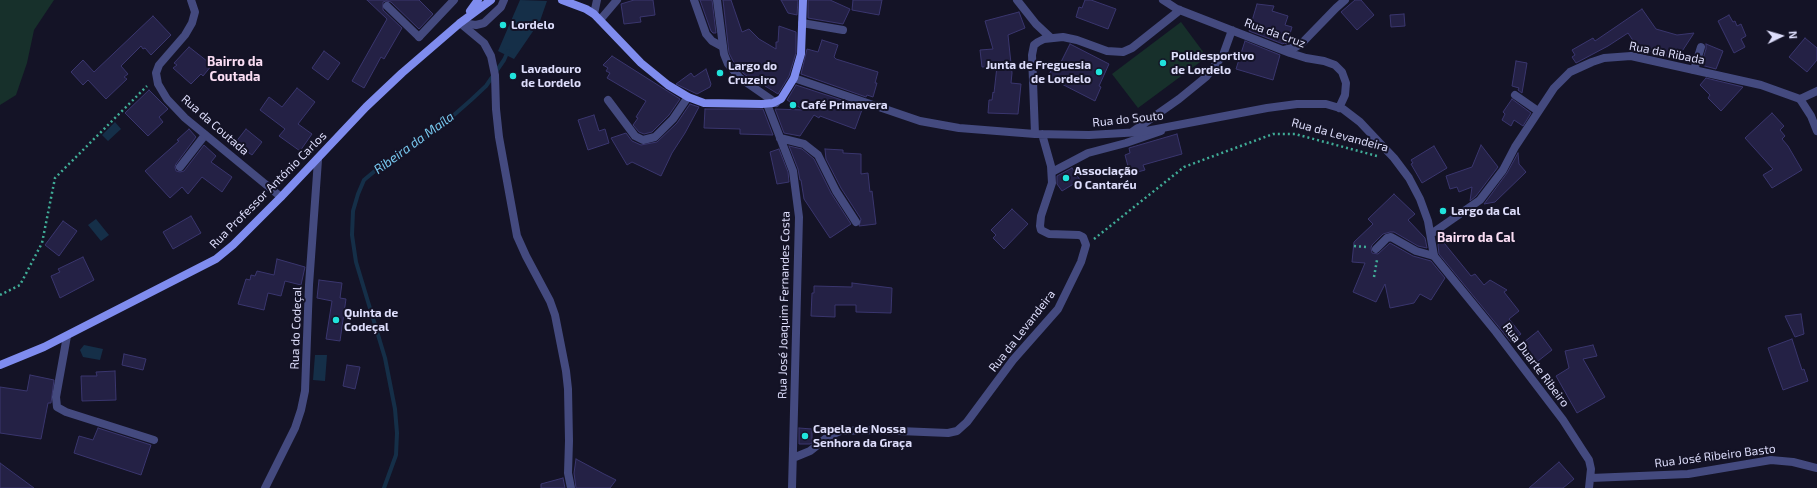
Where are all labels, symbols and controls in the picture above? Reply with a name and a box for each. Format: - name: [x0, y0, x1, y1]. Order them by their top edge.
- street label: Rua da Cruz: [1242, 15, 1308, 51]
- north arrow: [1761, 16, 1801, 56]
- place label: Lordelo: [511, 18, 555, 32]
- marker: Lordelo: [498, 20, 508, 30]
- text: N: [1787, 30, 1800, 39]
- street label: Rua da Ribada: [1628, 39, 1706, 67]
- place label: Polidesportivo de Lordelo: [1171, 49, 1254, 77]
- district label: Bairro da Coutada: [207, 54, 263, 85]
- place label: Junta de Freguesia de Lordelo: [986, 58, 1091, 86]
- marker: Polidesportivo de Lordelo: [1158, 58, 1168, 68]
- place label: Largo do Cruzeiro: [728, 59, 777, 87]
- place label: Lavadouro de Lordelo: [521, 62, 581, 90]
- marker: Junta de Freguesia de Lordelo: [1094, 67, 1104, 77]
- marker: Largo do Cruzeiro: [715, 68, 725, 78]
- marker: Lavadouro de Lordelo: [508, 71, 518, 81]
- street label: Rua da Coutada: [178, 92, 252, 158]
- place label: Café Primavera: [801, 98, 888, 112]
- marker: Café Primavera: [788, 100, 798, 110]
- street label: Rua do Souto: [1092, 108, 1164, 130]
- water label: Ribeira da Maíla: [371, 109, 457, 177]
- street label: Rua da Levandeira: [1290, 115, 1390, 155]
- street label: Rua Professor António Carlos: [207, 129, 329, 251]
- place label: Associação O Cantaréu: [1074, 164, 1138, 192]
- marker: Associação O Cantaréu: [1061, 173, 1071, 183]
- place label: Largo da Cal: [1451, 204, 1520, 218]
- marker: Largo da Cal: [1438, 206, 1448, 216]
- street label: Rua José Joaquim Fernandes Costa: [775, 211, 793, 399]
- district label: Bairro da Cal: [1437, 230, 1515, 246]
- street label: Rua do Codeçal: [287, 286, 305, 370]
- street label: Rua da Levandeira: [986, 287, 1058, 375]
- place label: Quinta de Codeçal: [344, 306, 398, 334]
- marker: Quinta de Codeçal: [331, 315, 341, 325]
- street label: Rua Duarte Ribeiro: [1500, 320, 1572, 410]
- place label: Capela de Nossa Senhora da Graça: [813, 422, 912, 450]
- marker: Capela de Nossa Senhora da Graça: [800, 431, 810, 441]
- street label: Rua José Ribeiro Basto: [1654, 441, 1776, 471]

